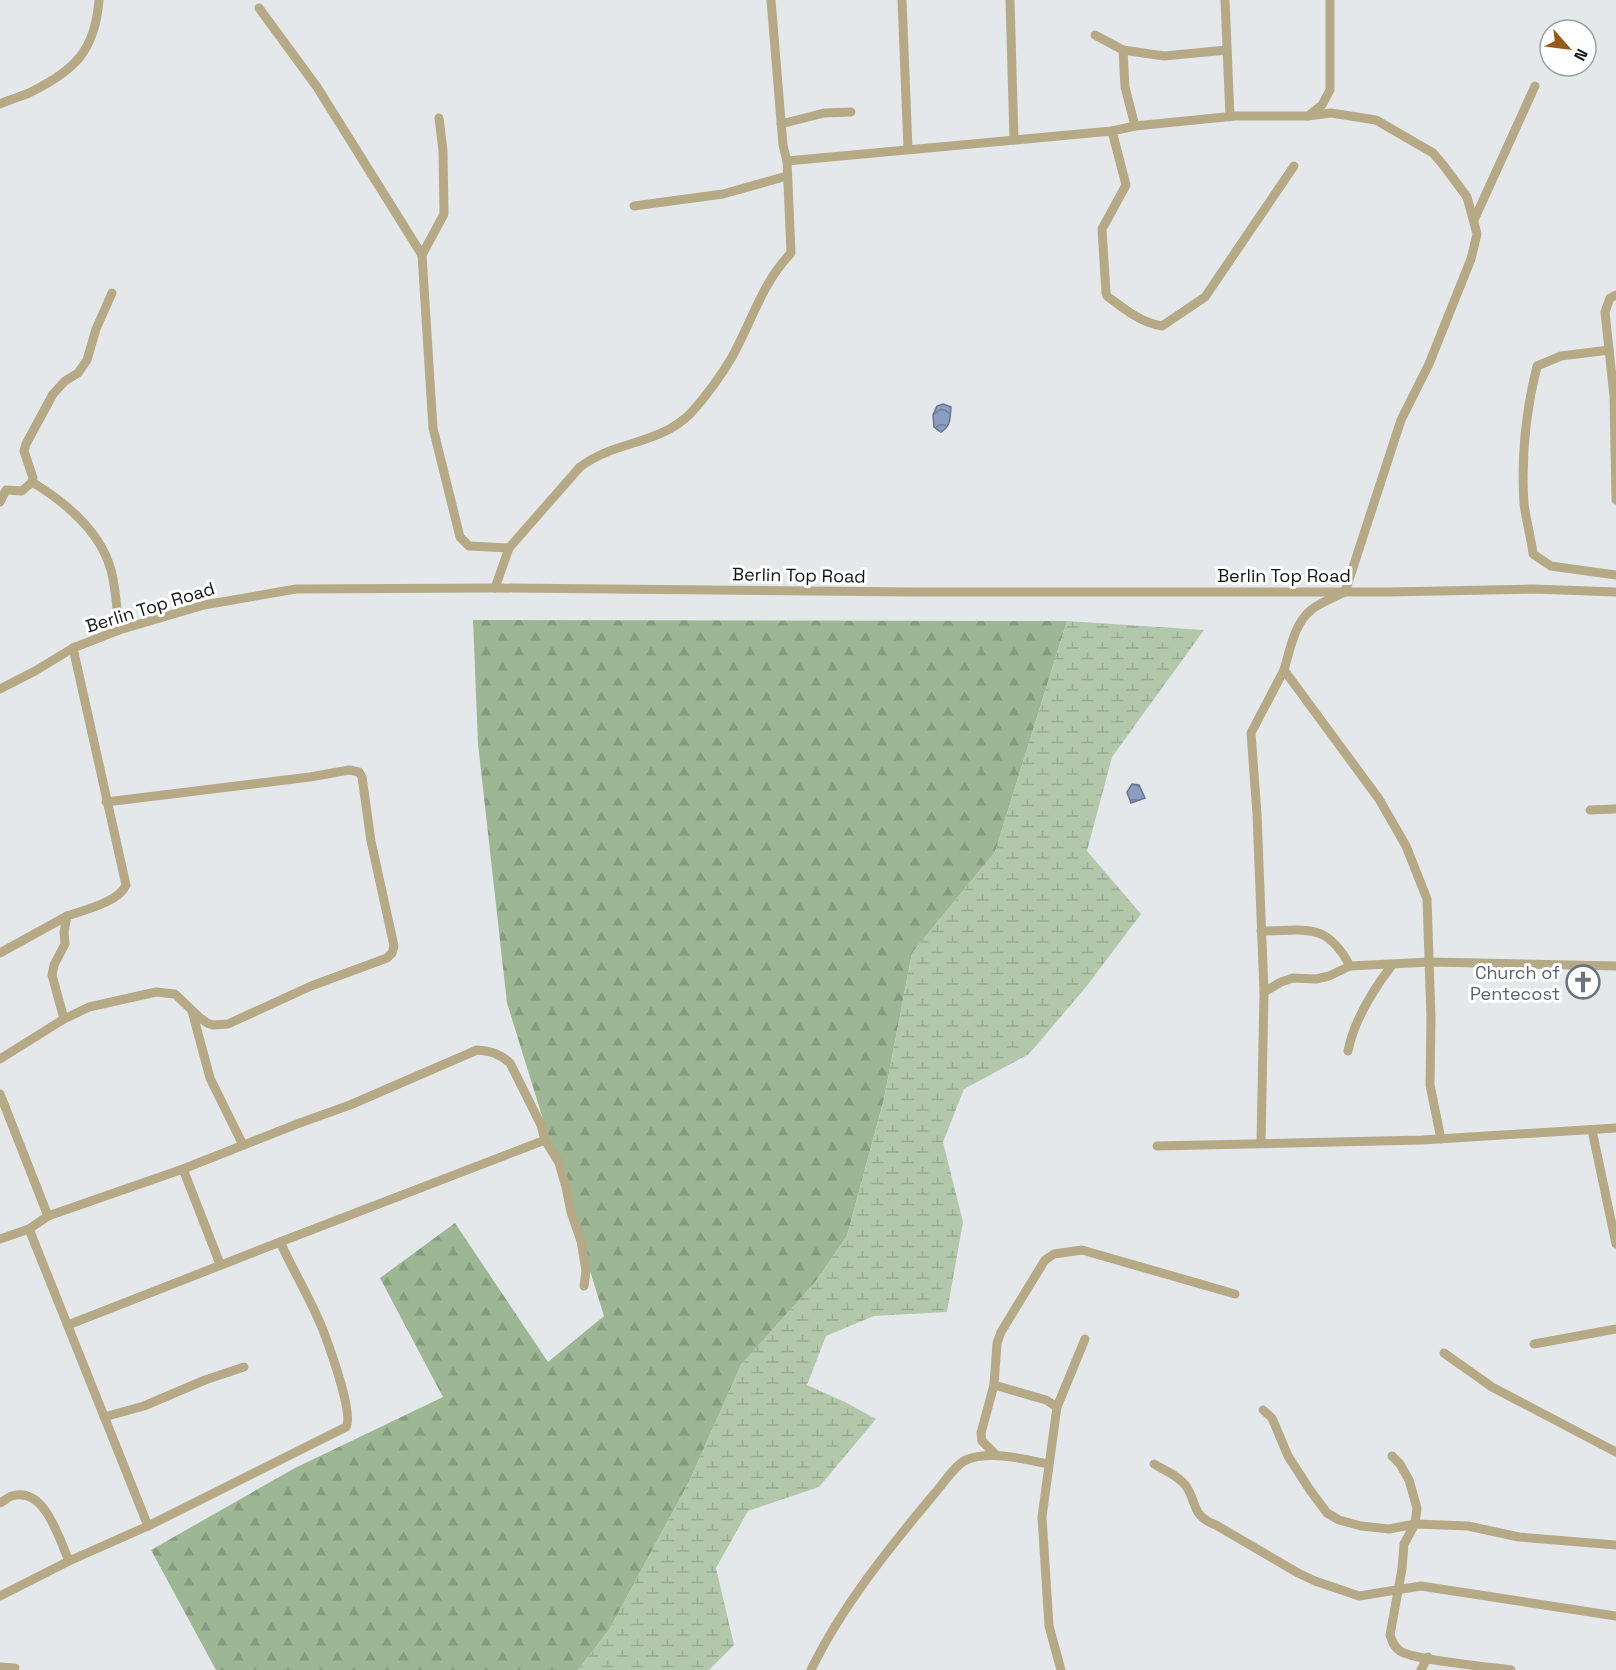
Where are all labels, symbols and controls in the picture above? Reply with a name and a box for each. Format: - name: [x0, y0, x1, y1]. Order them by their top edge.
- north arrow: [1538, 18, 1598, 78]
- text: N: [1569, 45, 1593, 64]
- street label: Berlin Top Road: [732, 562, 866, 588]
- street label: Berlin Top Road: [1217, 564, 1351, 587]
- street label: Berlin Top Road: [83, 576, 217, 638]
- place label: Church of Pentecost: [1470, 961, 1560, 1005]
- church icon: Church of Pentecost: [1565, 964, 1601, 1000]

